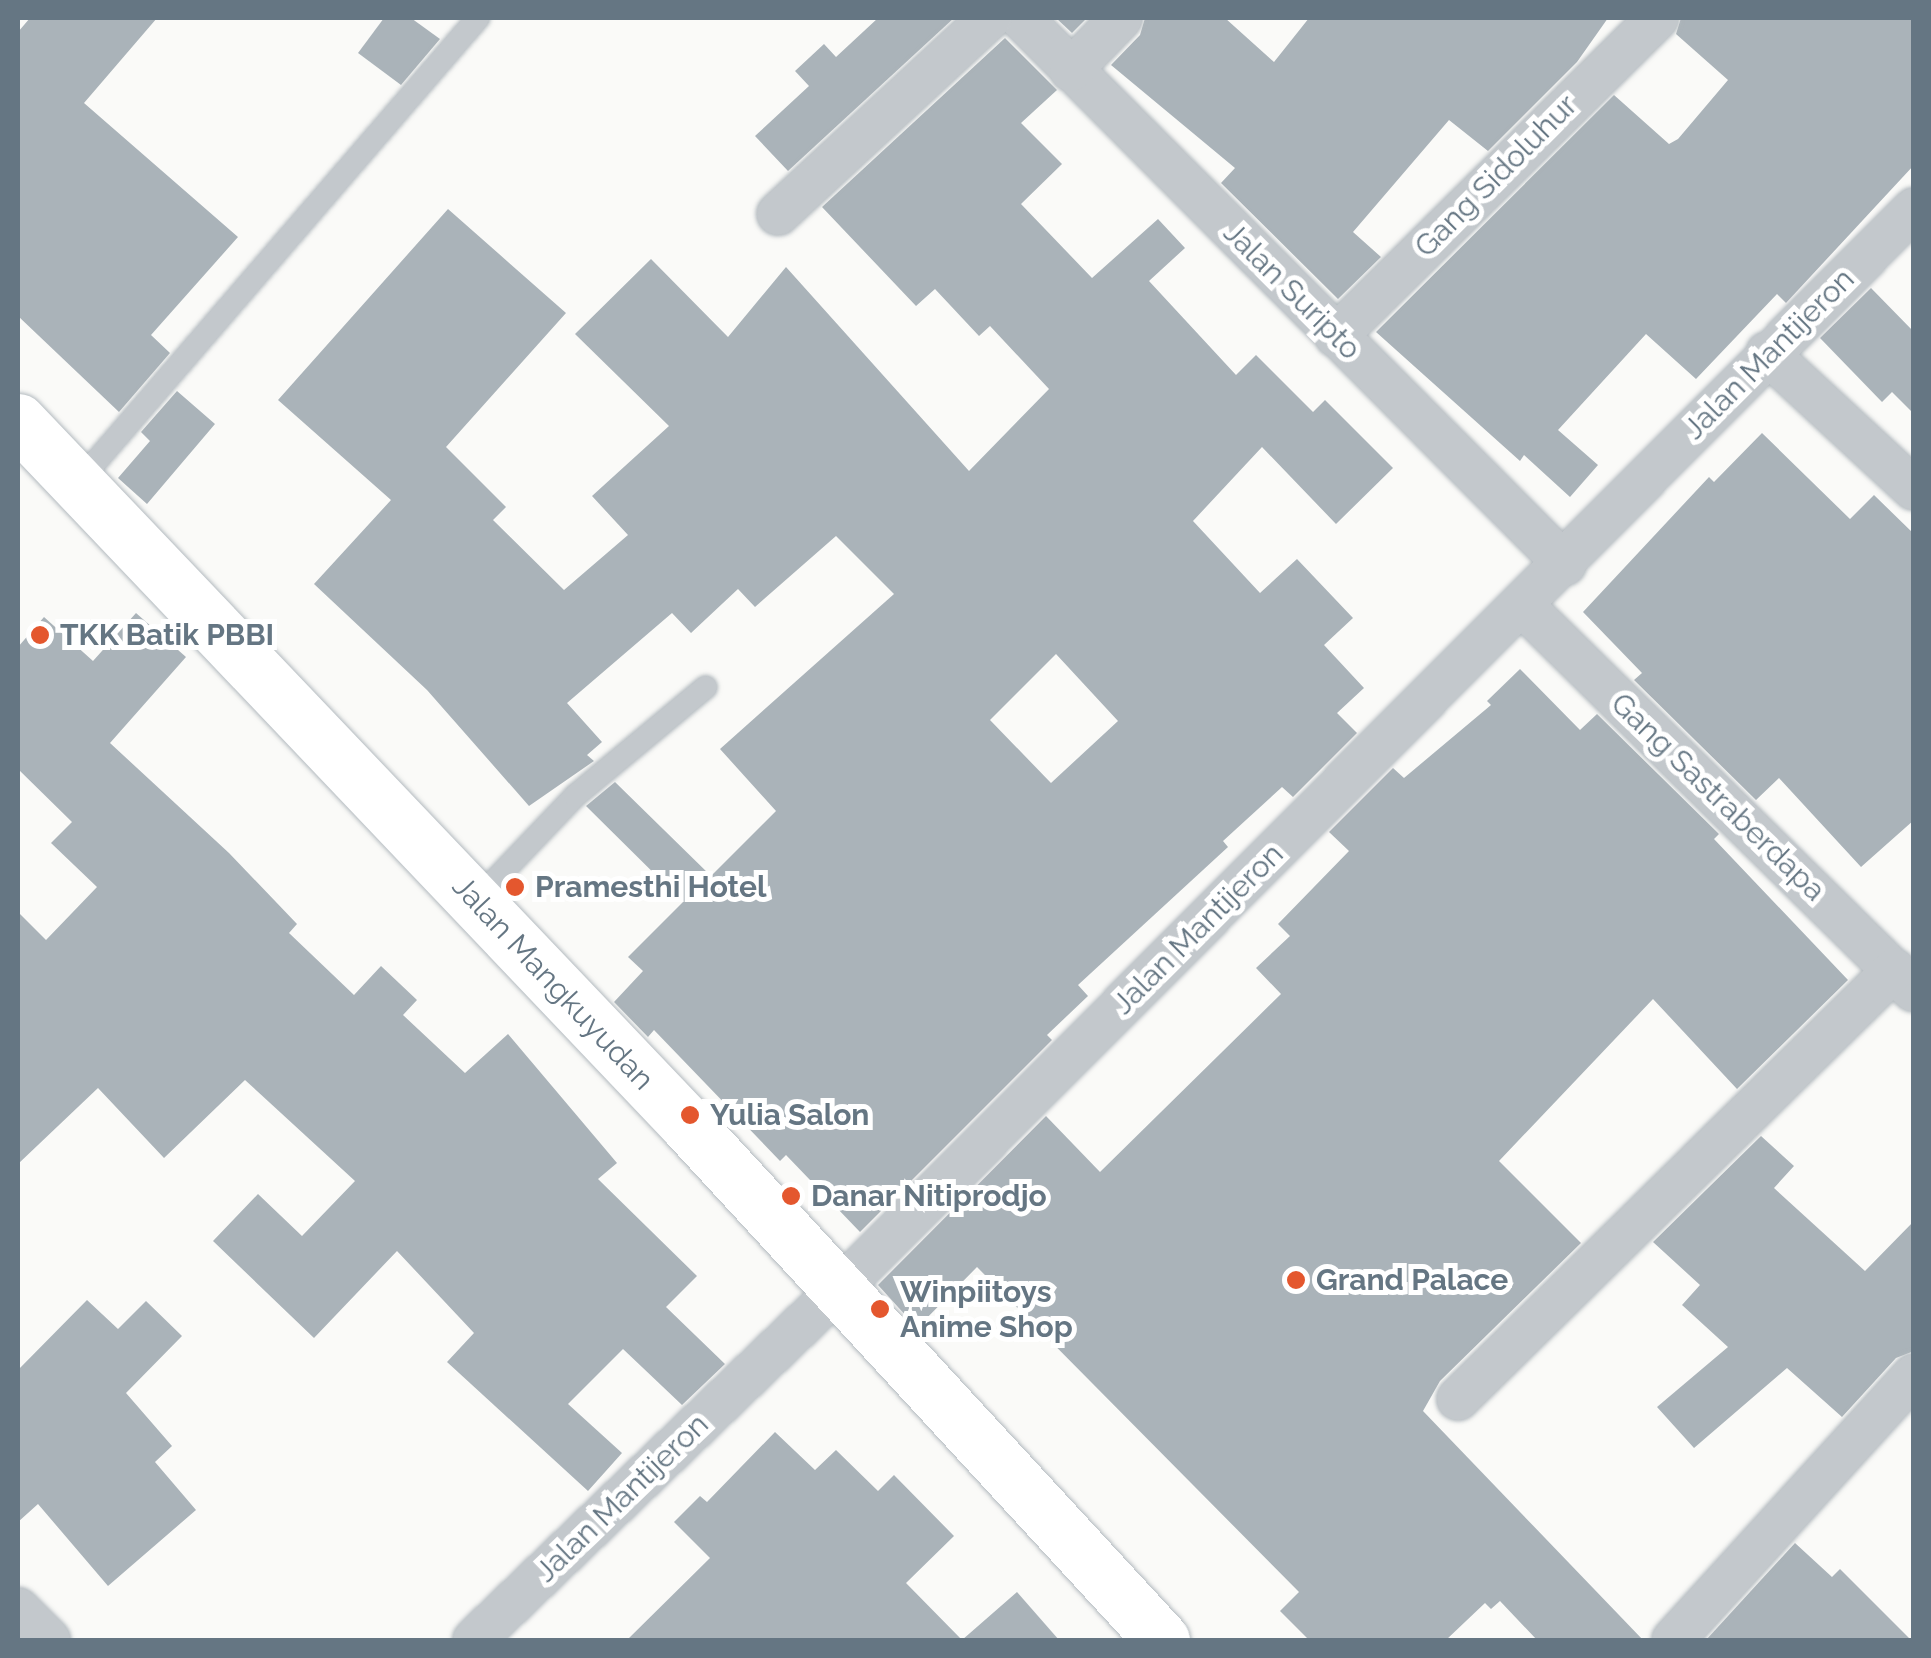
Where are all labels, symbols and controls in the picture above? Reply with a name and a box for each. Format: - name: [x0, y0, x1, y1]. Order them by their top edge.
- street label: Gang Sidoluhur: [1407, 87, 1585, 265]
- street label: Jalan Suripto: [1216, 215, 1368, 367]
- street label: Jalan Mantijeron: [1676, 261, 1862, 447]
- place label: TKK Batik PBBI: [60, 617, 275, 653]
- marker: TKK Batik PBBI: [29, 624, 51, 646]
- street label: Gang Sastraberdapa: [1604, 686, 1832, 908]
- street label: Jalan Mantijeron: [1105, 836, 1291, 1022]
- street label: Jalan Mangkuyudan: [445, 869, 661, 1097]
- place label: Pramesthi Hotel: [535, 869, 766, 905]
- marker: Pramesthi Hotel: [504, 876, 526, 898]
- place label: Yulia Salon: [710, 1097, 869, 1133]
- marker: Yulia Salon: [679, 1104, 701, 1126]
- place label: Danar Nitiprodjo: [811, 1178, 1047, 1214]
- marker: Danar Nitiprodjo: [780, 1185, 802, 1207]
- place label: Grand Palace: [1316, 1262, 1508, 1298]
- marker: Grand Palace: [1285, 1269, 1307, 1291]
- place label: Winpiitoys Anime Shop: [900, 1274, 1073, 1344]
- marker: Winpiitoys Anime Shop: [869, 1298, 891, 1320]
- street label: Jalan Mantijeron: [528, 1406, 716, 1590]

